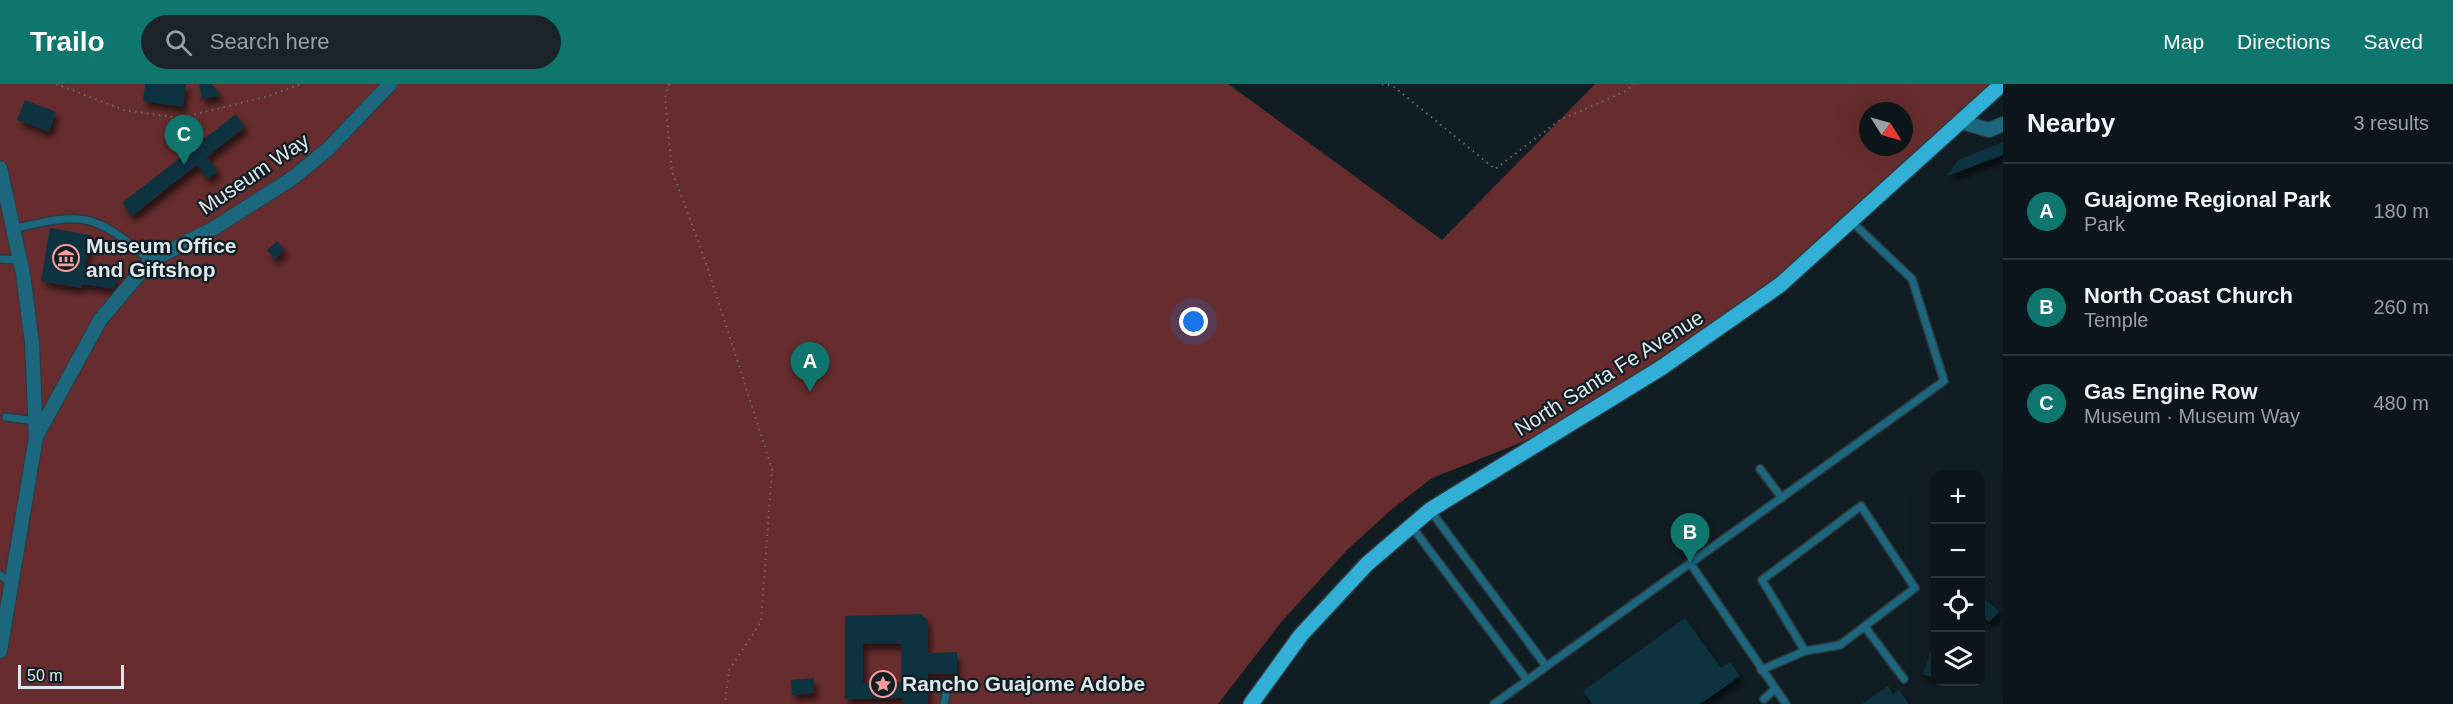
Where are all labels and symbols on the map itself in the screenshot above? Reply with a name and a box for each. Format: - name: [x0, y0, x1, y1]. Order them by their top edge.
- north arrow: [1859, 102, 1913, 156]
- pin: C: [164, 116, 204, 165]
- street label: Museum Way: [194, 128, 313, 219]
- place label: Museum Office and Giftshop: [86, 234, 237, 281]
- museum icon: Museum Office and Giftshop: [51, 243, 81, 273]
- street label: North Santa Fe Avenue: [1510, 305, 1707, 440]
- your location: [1179, 307, 1208, 336]
- pin: A: [790, 342, 830, 392]
- pin: B: [1670, 514, 1710, 563]
- scale bar: [18, 662, 124, 690]
- place icon: Rancho Guajome Adobe: [868, 669, 898, 699]
- place label: Rancho Guajome Adobe: [902, 672, 1145, 695]

